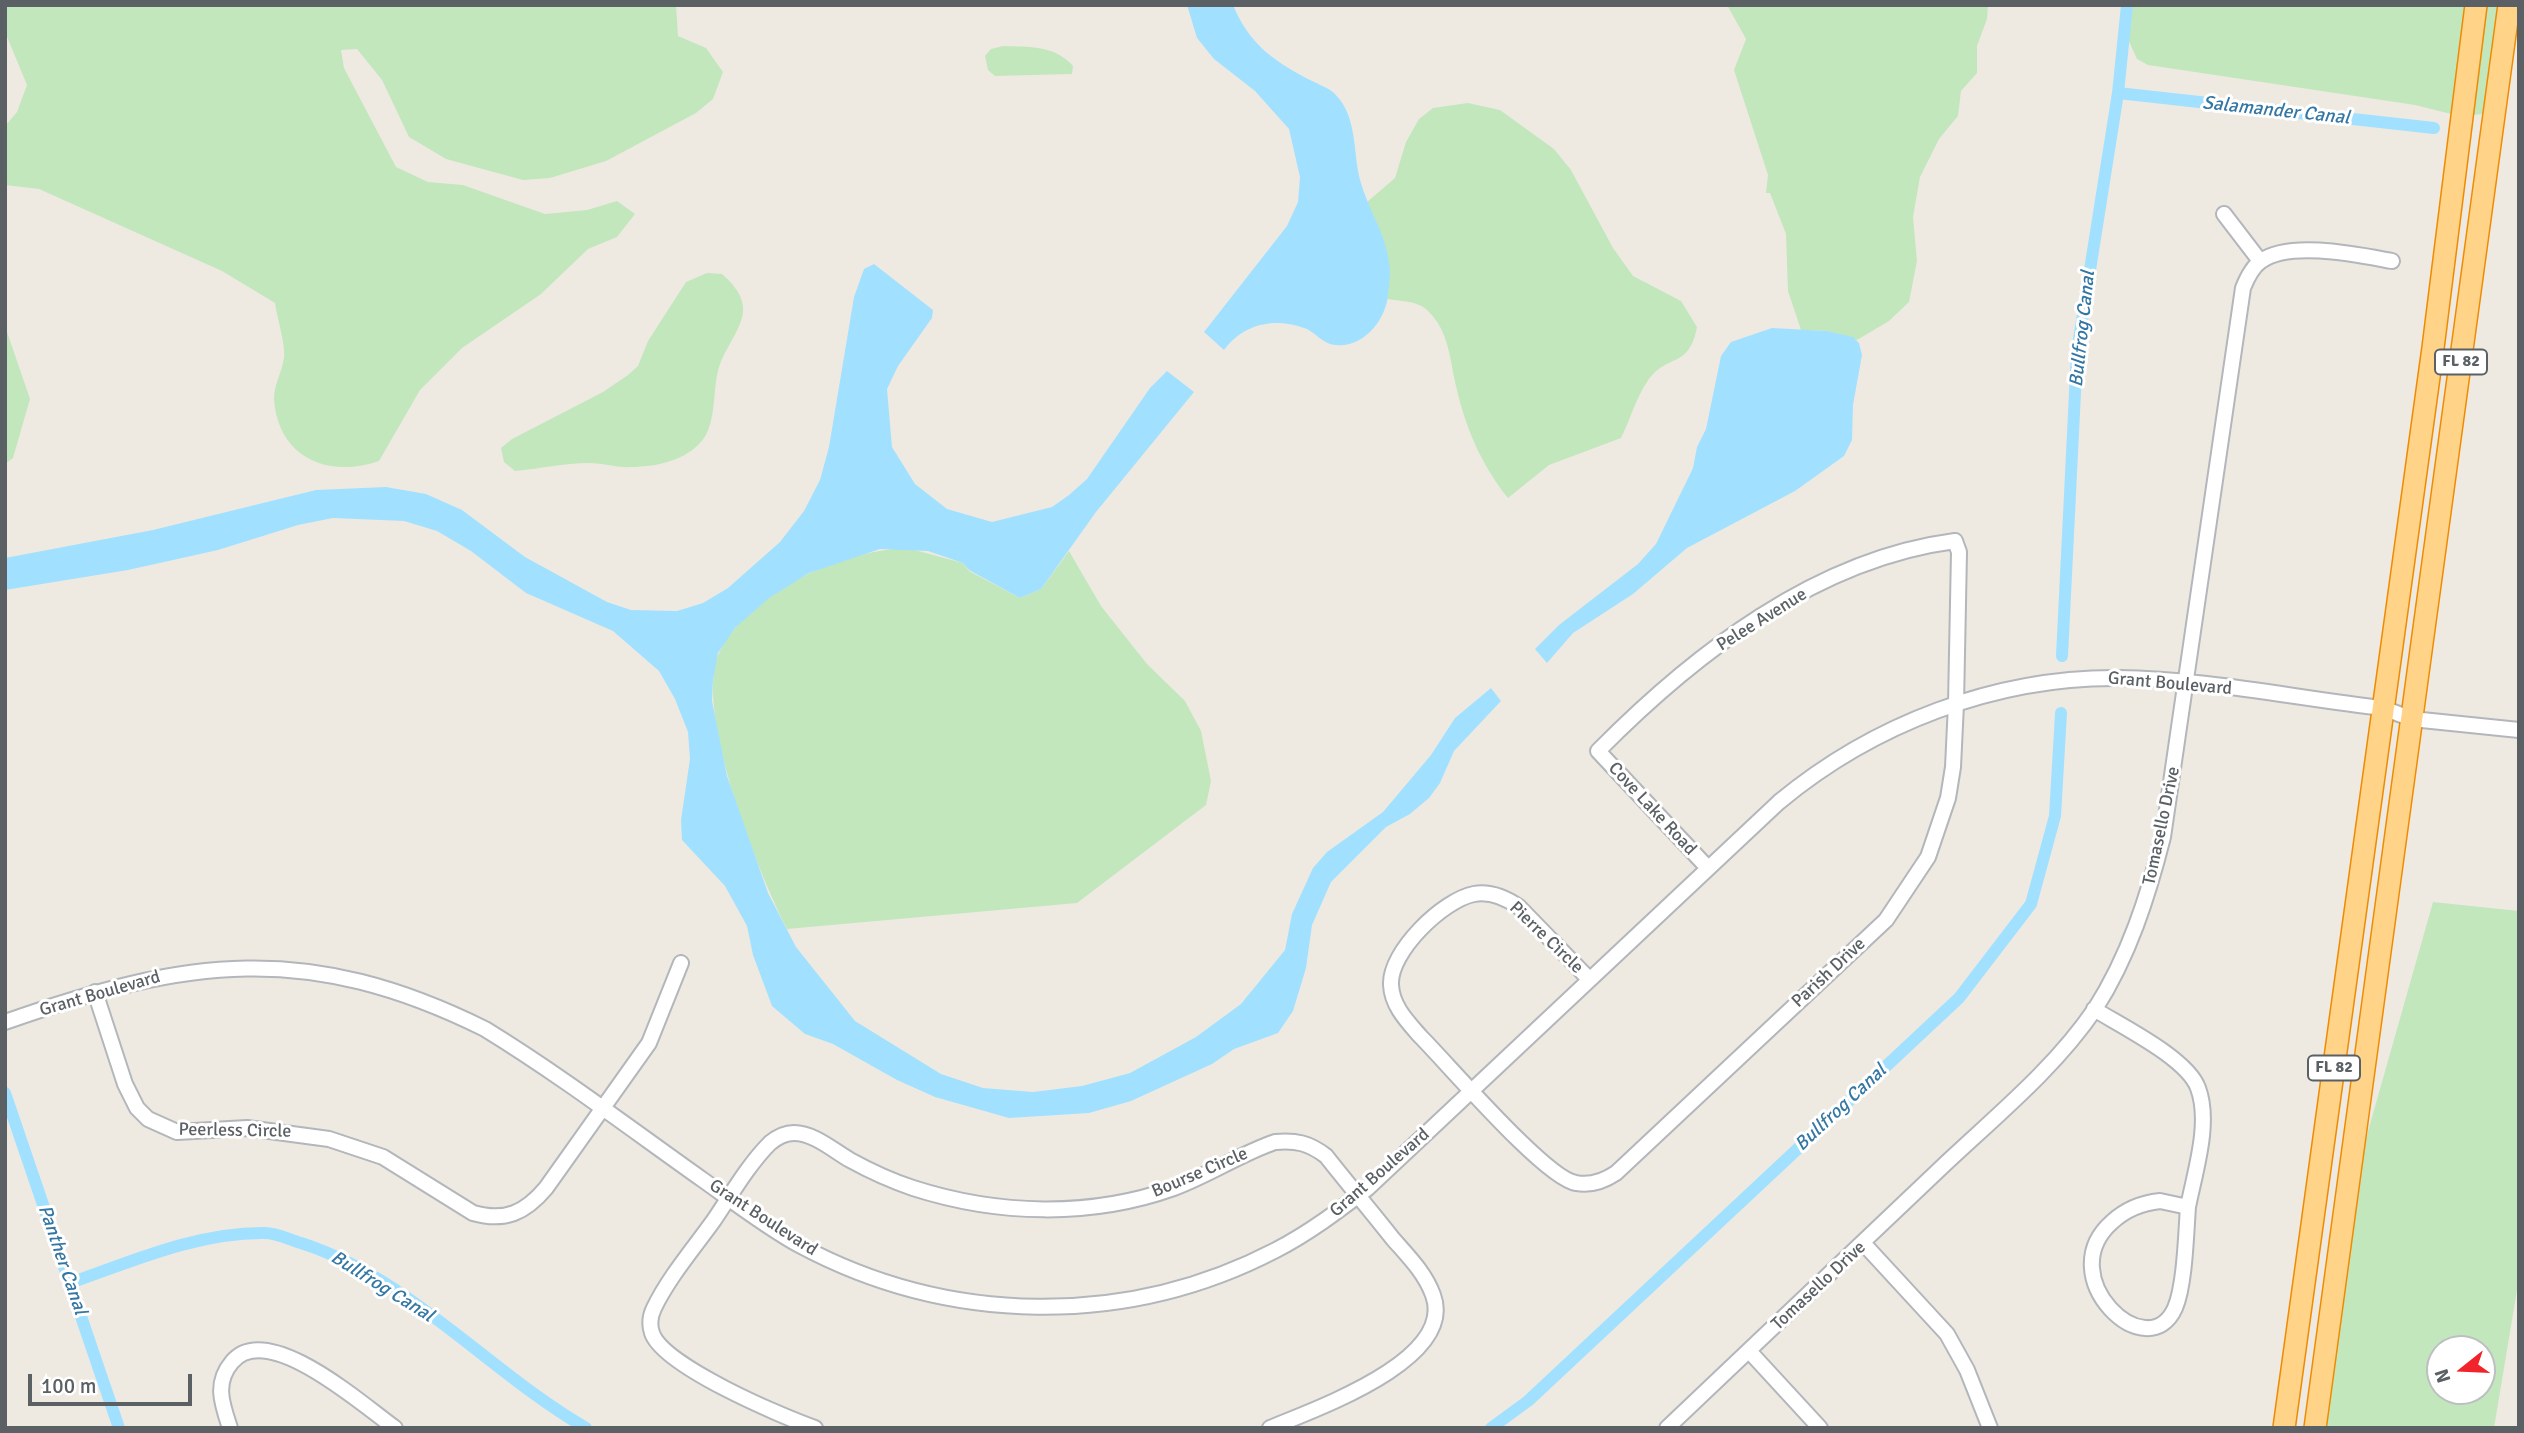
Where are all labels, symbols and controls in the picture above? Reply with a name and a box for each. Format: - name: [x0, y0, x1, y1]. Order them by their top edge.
- water label: Salamander Canal: [2201, 92, 2351, 130]
- water label: Bullfrog Canal: [2066, 270, 2100, 388]
- road number: FL 82: [2435, 350, 2487, 374]
- street label: Pelee Avenue: [1713, 584, 1811, 656]
- street label: Grant Boulevard: [2107, 668, 2233, 700]
- street label: Cove Lake Road: [1603, 758, 1701, 860]
- street label: Tomasello Drive: [2139, 765, 2185, 887]
- street label: Pierre Circle: [1504, 897, 1588, 979]
- street label: Parish Drive: [1788, 934, 1870, 1012]
- street label: Grant Boulevard: [37, 966, 163, 1022]
- road number: FL 82: [2308, 1056, 2360, 1080]
- water label: Bullfrog Canal: [1791, 1060, 1891, 1156]
- street label: Peerless Circle: [178, 1119, 292, 1143]
- street label: Grant Boulevard: [1326, 1124, 1434, 1222]
- street label: Bourse Circle: [1149, 1143, 1251, 1203]
- street label: Grant Boulevard: [705, 1175, 821, 1261]
- water label: Panther Canal: [33, 1202, 91, 1318]
- street label: Tomasello Drive: [1767, 1237, 1871, 1335]
- water label: Bullfrog Canal: [326, 1246, 438, 1328]
- north arrow: [2426, 1335, 2496, 1405]
- scale bar: [32, 1360, 196, 1404]
- text: N: [2429, 1366, 2456, 1386]
- text: 100 m: [41, 1373, 96, 1399]

